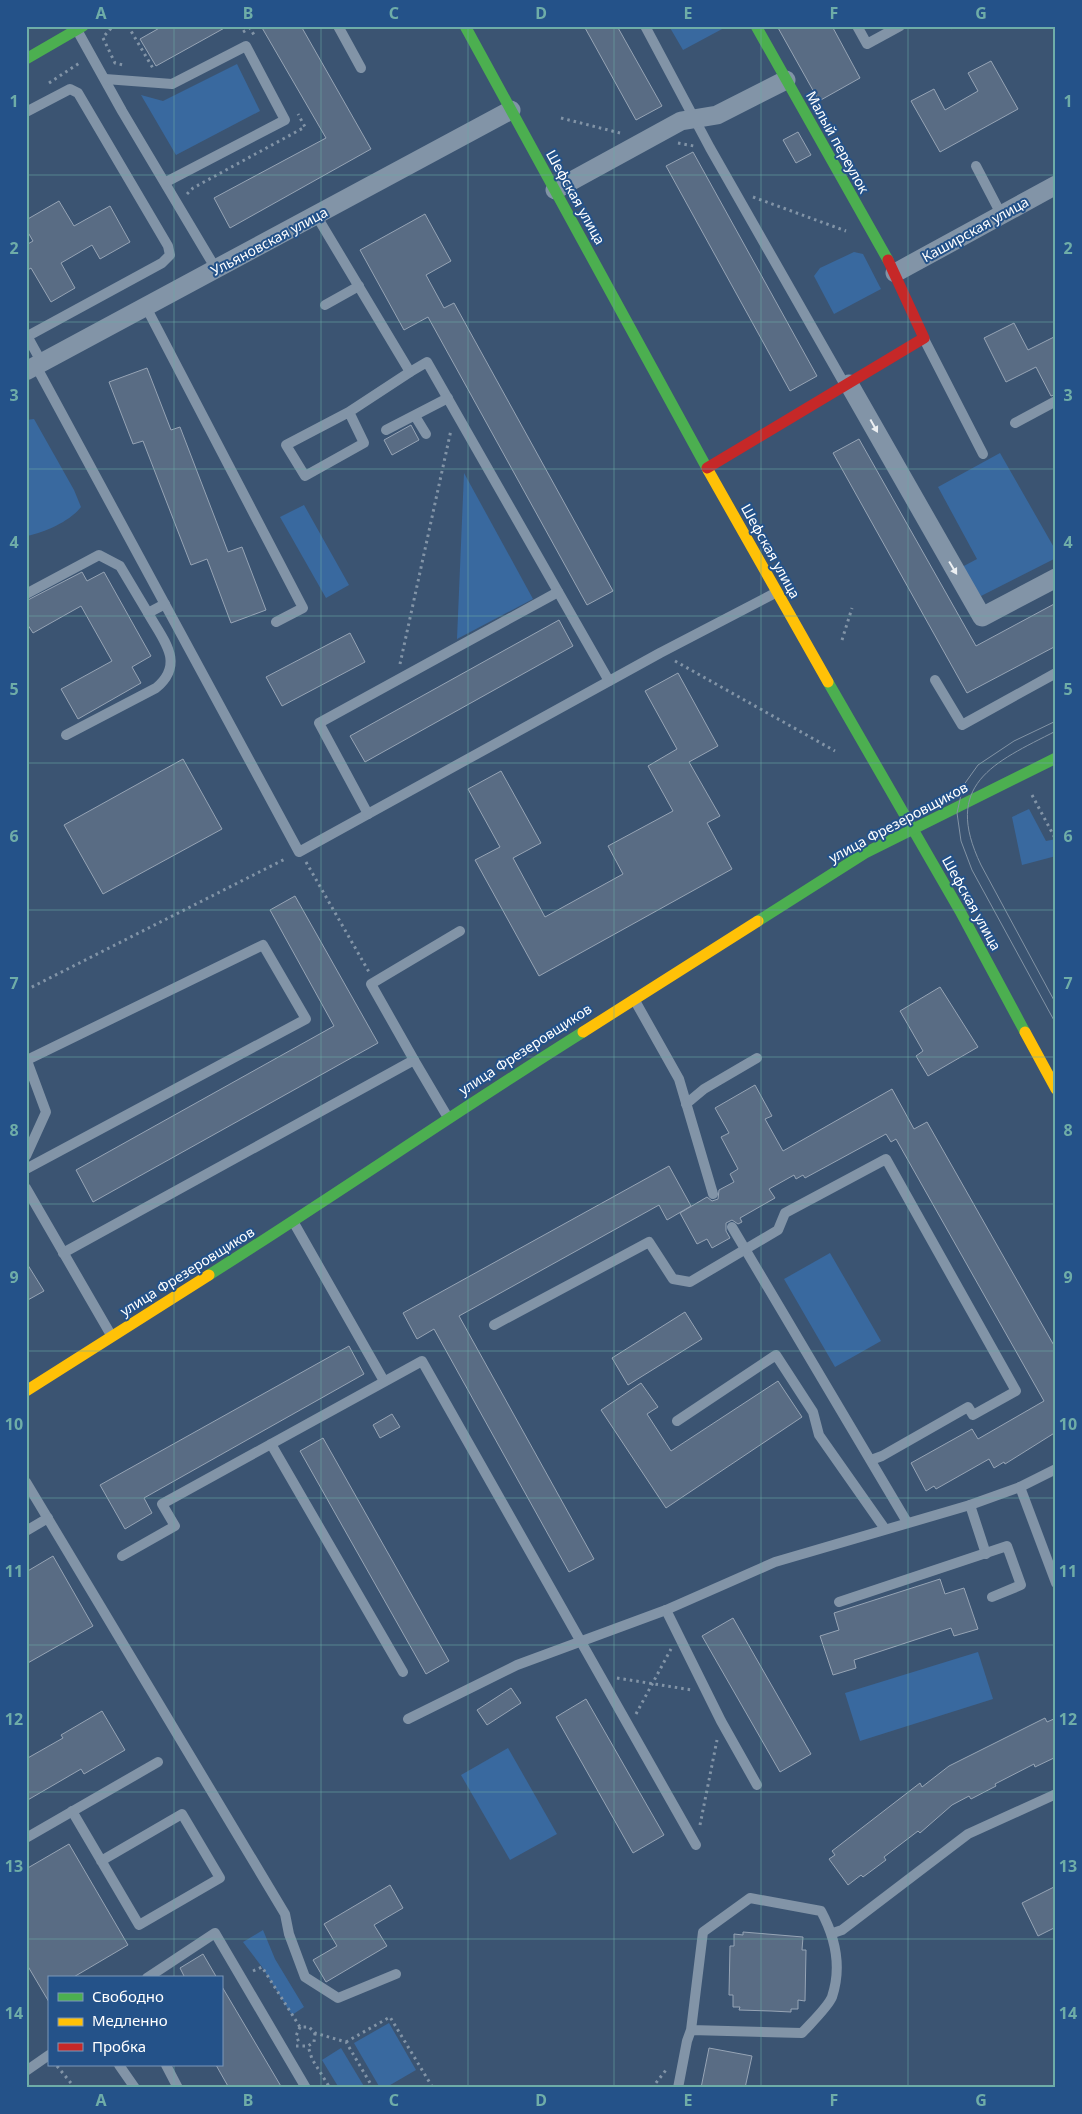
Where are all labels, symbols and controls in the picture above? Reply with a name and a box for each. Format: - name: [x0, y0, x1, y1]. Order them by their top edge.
- text: A: [95, 2, 107, 24]
- text: B: [243, 2, 253, 24]
- text: C: [389, 2, 399, 24]
- text: D: [535, 2, 547, 24]
- text: E: [684, 2, 693, 24]
- text: F: [830, 2, 838, 24]
- text: G: [975, 2, 987, 24]
- street label: Малый переулок: [802, 88, 874, 197]
- text: 1: [9, 90, 19, 112]
- text: 1: [1063, 90, 1073, 112]
- street label: Шефская улица: [542, 146, 610, 248]
- street label: Каширская улица: [918, 192, 1032, 266]
- street label: Ульяновская улица: [207, 202, 331, 280]
- text: 2: [9, 237, 19, 259]
- text: 2: [1063, 237, 1073, 259]
- text: 3: [9, 384, 19, 406]
- text: 3: [1063, 384, 1073, 406]
- one-way arrow: [869, 419, 878, 433]
- street label: Шефская улица: [737, 500, 805, 602]
- text: 4: [9, 531, 19, 553]
- text: 4: [1063, 531, 1073, 553]
- one-way arrow: [949, 560, 957, 575]
- text: 5: [9, 678, 19, 700]
- text: 5: [1063, 678, 1073, 700]
- street label: улица Фрезеровщиков: [825, 777, 971, 867]
- text: 6: [9, 825, 19, 847]
- text: 6: [1063, 825, 1073, 847]
- street label: Шефская улица: [938, 852, 1006, 954]
- text: 7: [9, 972, 19, 994]
- text: 7: [1063, 972, 1073, 994]
- street label: улица Фрезеровщиков: [455, 999, 595, 1099]
- text: 8: [9, 1119, 19, 1141]
- text: 8: [1063, 1119, 1073, 1141]
- street label: улица Фрезеровщиков: [116, 1222, 258, 1320]
- text: 9: [9, 1266, 19, 1288]
- text: 9: [1063, 1266, 1073, 1288]
- text: 10: [5, 1413, 23, 1435]
- text: 10: [1059, 1413, 1077, 1435]
- text: 11: [5, 1560, 23, 1582]
- text: 11: [1059, 1560, 1077, 1582]
- text: 12: [5, 1708, 23, 1730]
- text: 12: [1059, 1708, 1077, 1730]
- text: 13: [5, 1855, 23, 1877]
- text: 13: [1059, 1855, 1077, 1877]
- legend: [48, 1976, 222, 2066]
- text: Свободно: [92, 1986, 164, 2006]
- text: 14: [5, 2002, 23, 2024]
- text: 14: [1059, 2002, 1077, 2024]
- text: Медленно: [92, 2010, 168, 2030]
- text: Пробка: [92, 2036, 146, 2056]
- text: A: [95, 2089, 107, 2111]
- text: B: [243, 2089, 253, 2111]
- text: C: [389, 2089, 399, 2111]
- text: D: [535, 2089, 547, 2111]
- text: E: [684, 2089, 693, 2111]
- text: F: [830, 2089, 838, 2111]
- text: G: [975, 2089, 987, 2111]

